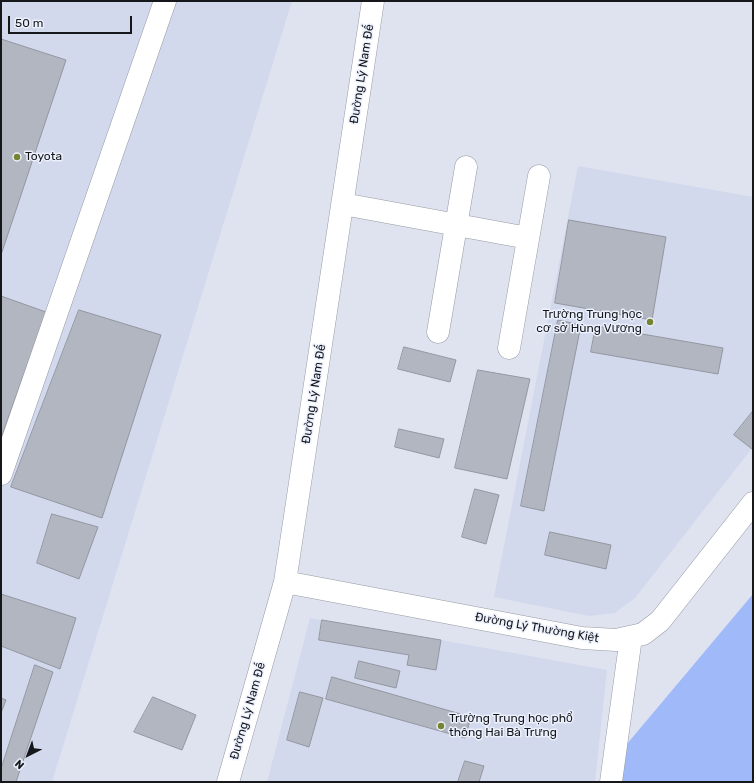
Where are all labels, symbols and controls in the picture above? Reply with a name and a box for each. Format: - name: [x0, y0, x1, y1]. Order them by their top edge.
- scale bar: [10, 8, 134, 34]
- text: 50 m: [15, 16, 43, 30]
- street label: Đường Lý Nam Đế: [347, 23, 377, 125]
- place label: Toyota: [25, 150, 62, 164]
- marker: Toyota: [12, 152, 22, 162]
- place label: Trường Trung học cơ sở Hùng Vương: [536, 308, 642, 336]
- marker: Trường Trung học cơ sở Hùng Vương: [645, 317, 655, 327]
- street label: Đường Lý Nam Đế: [299, 343, 329, 445]
- street label: Đường Lý Thường Kiệt: [474, 610, 600, 646]
- street label: Đường Lý Nam Đế: [227, 661, 269, 761]
- place label: Trường Trung học phổ thông Hai Bà Trưng: [449, 712, 573, 740]
- marker: Trường Trung học phổ thông Hai Bà Trưng: [436, 721, 446, 731]
- north arrow: [8, 735, 48, 775]
- text: N: [12, 757, 27, 772]

